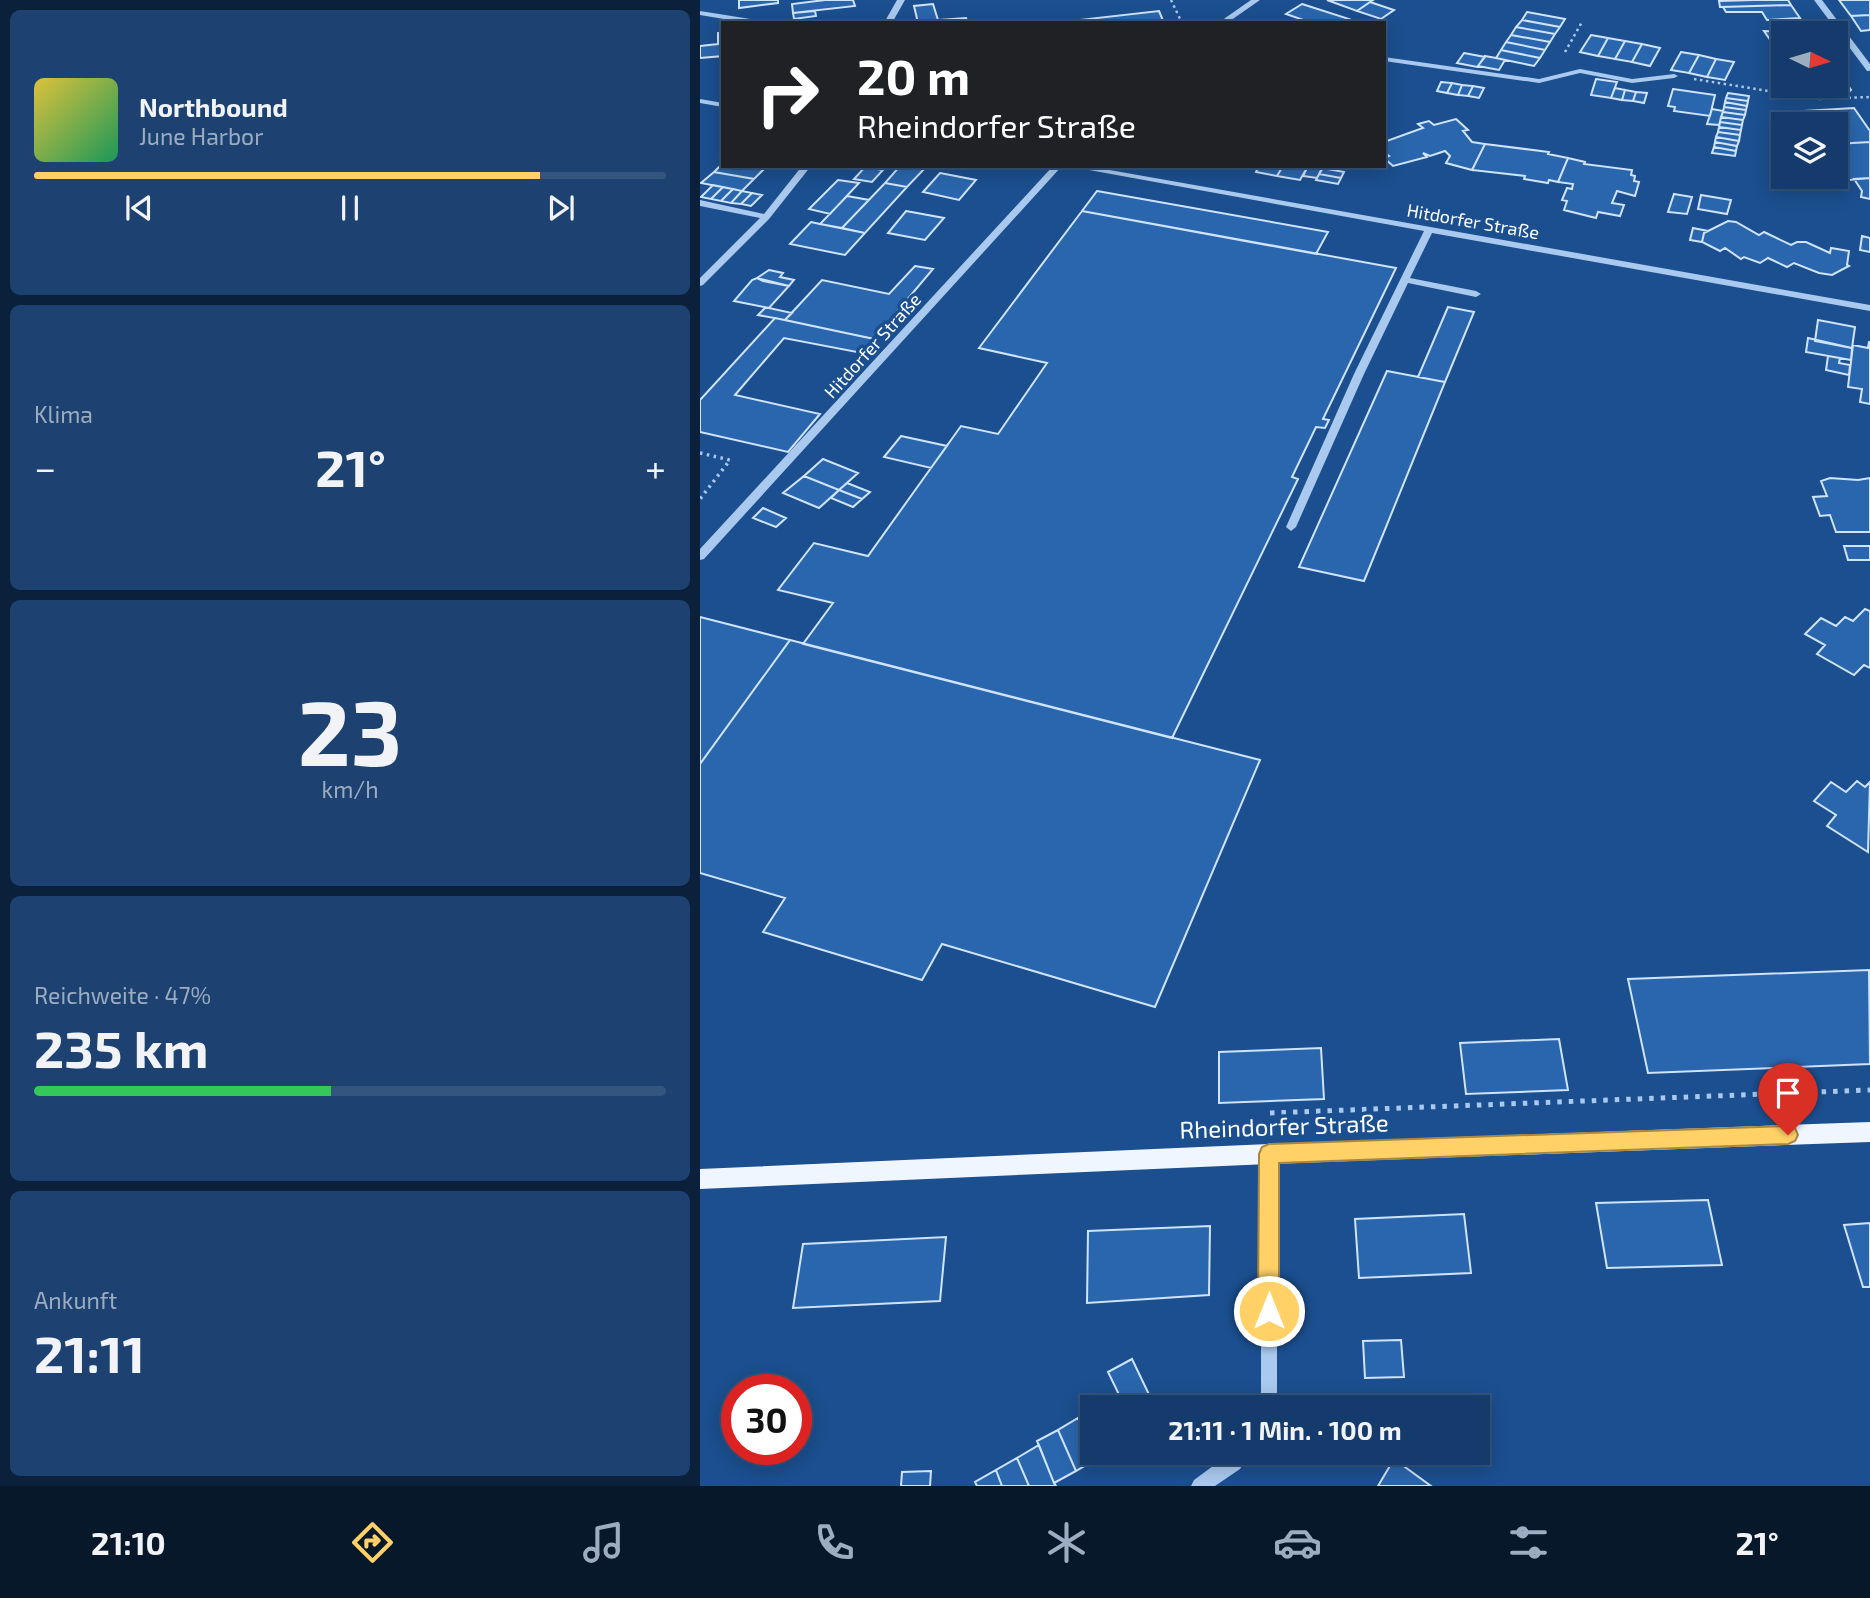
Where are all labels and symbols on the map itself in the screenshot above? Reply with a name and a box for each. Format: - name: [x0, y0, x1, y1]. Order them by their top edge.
- north arrow: [1771, 21, 1848, 98]
- street label: Hitdorfer Straße: [1405, 199, 1541, 243]
- street label: Hitdorfer Straße: [819, 288, 925, 403]
- pin: [1758, 1063, 1818, 1135]
- street label: Rheindorfer Straße: [1179, 1107, 1389, 1144]
- position arrow: [1232, 1274, 1306, 1348]
- speed limit sign: 30: [721, 1374, 812, 1465]

